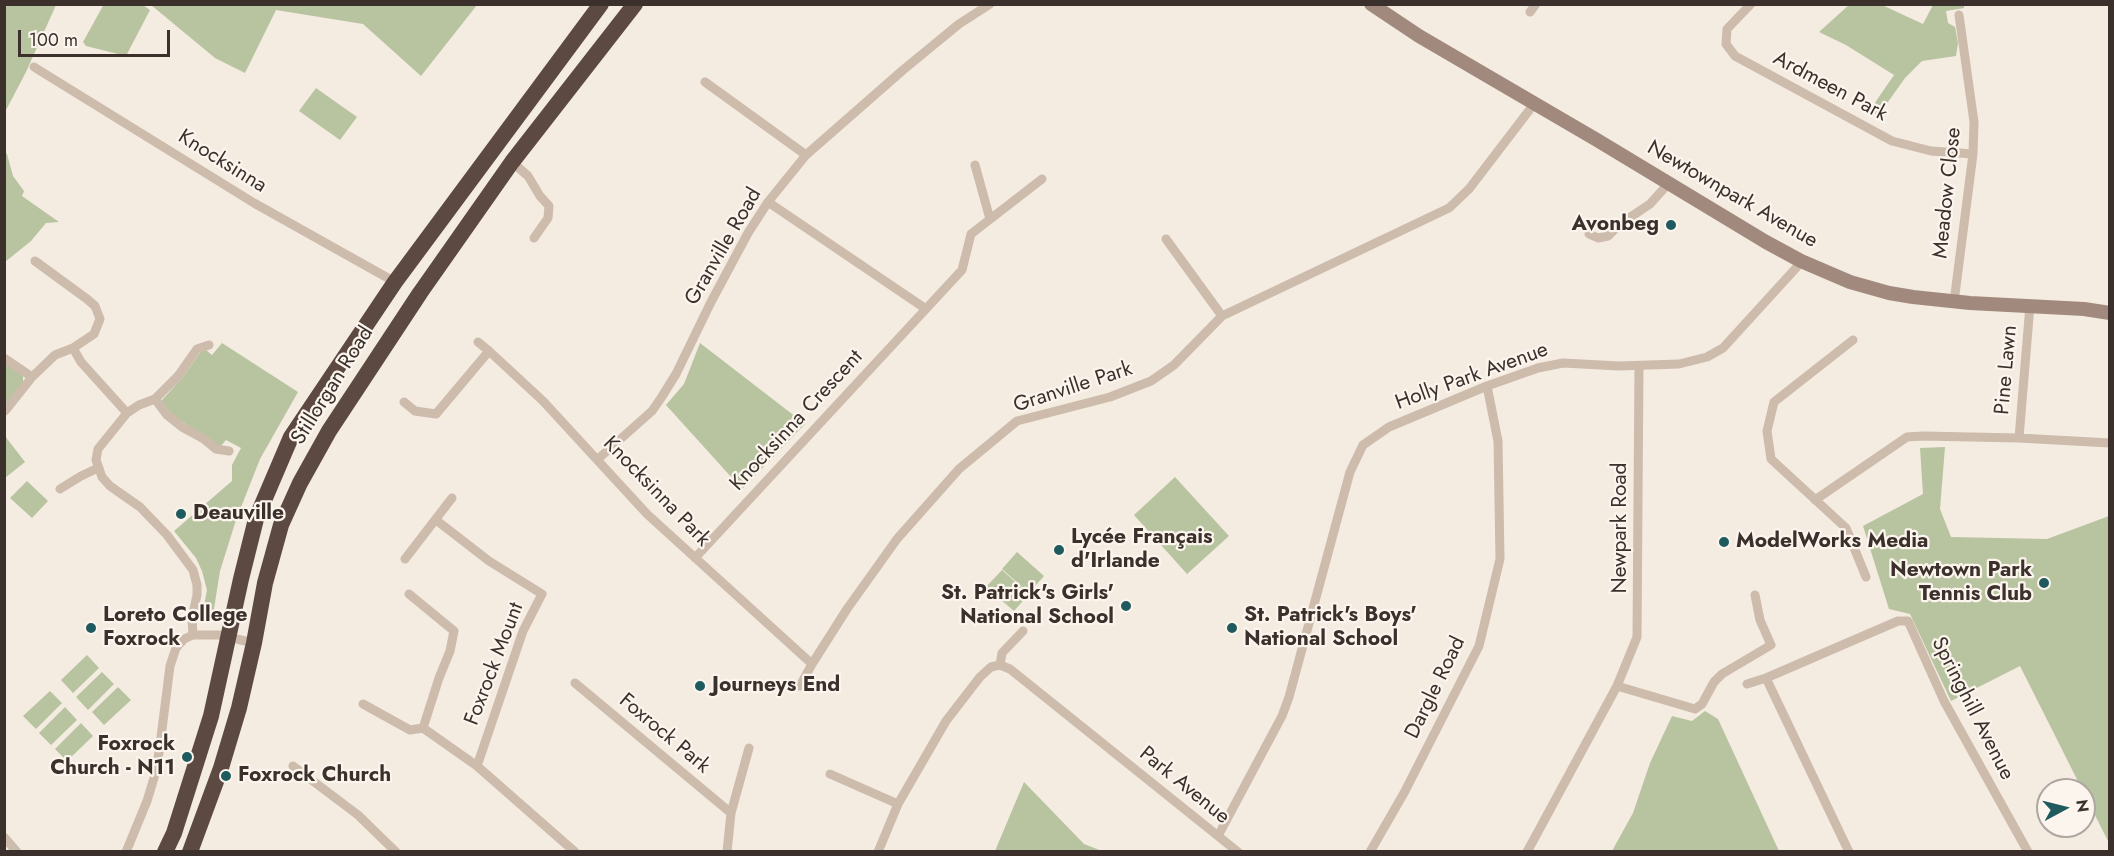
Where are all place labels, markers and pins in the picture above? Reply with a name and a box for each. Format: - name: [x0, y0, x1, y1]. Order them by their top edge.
- place label: Avonbeg: [1572, 212, 1659, 238]
- marker: Avonbeg: [1664, 218, 1678, 232]
- place label: Deauville: [193, 501, 284, 527]
- marker: Deauville: [174, 507, 188, 521]
- place label: Lycée Français d'Irlande: [1071, 525, 1213, 575]
- place label: ModelWorks Media: [1736, 529, 1928, 555]
- marker: ModelWorks Media: [1717, 535, 1731, 549]
- marker: Lycée Français d'Irlande: [1052, 543, 1066, 557]
- place label: Newtown Park Tennis Club: [1890, 558, 2032, 608]
- marker: Newtown Park Tennis Club: [2037, 576, 2051, 590]
- place label: St. Patrick's Girls' National School: [941, 581, 1114, 631]
- marker: St. Patrick's Girls' National School: [1119, 599, 1133, 613]
- place label: Loreto College Foxrock: [103, 603, 248, 653]
- place label: St. Patrick's Boys' National School: [1244, 603, 1417, 653]
- marker: Loreto College Foxrock: [84, 621, 98, 635]
- marker: St. Patrick's Boys' National School: [1225, 621, 1239, 635]
- place label: Journeys End: [712, 673, 840, 699]
- marker: Journeys End: [693, 679, 707, 693]
- place label: Foxrock Church - N11: [50, 732, 175, 782]
- marker: Foxrock Church - N11: [180, 750, 194, 764]
- place label: Foxrock Church: [238, 763, 391, 789]
- marker: Foxrock Church: [219, 769, 233, 783]

